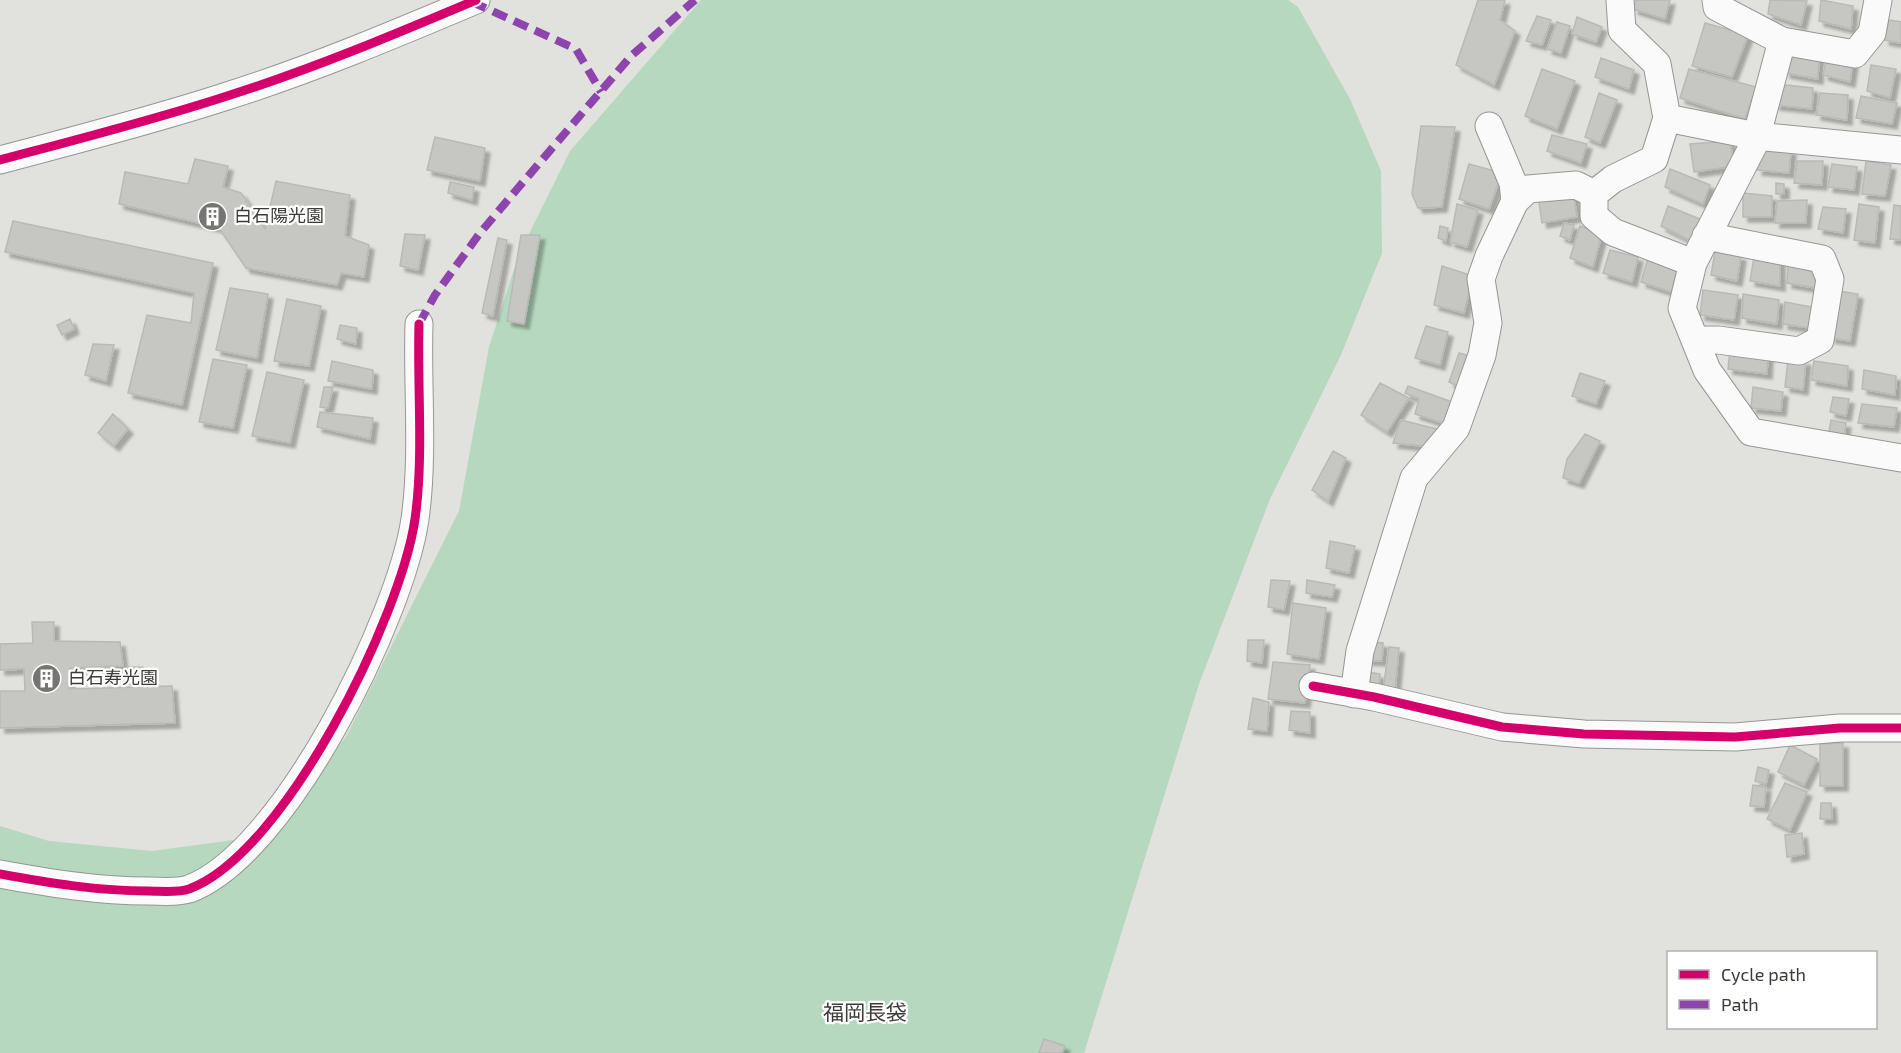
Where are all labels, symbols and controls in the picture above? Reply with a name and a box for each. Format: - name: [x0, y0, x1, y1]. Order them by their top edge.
- building icon: 白石陽光園: [197, 200, 229, 232]
- place label: 白石陽光園: [234, 204, 324, 226]
- building icon: 白石寿光園: [31, 662, 63, 694]
- place label: 白石寿光園: [68, 666, 158, 688]
- legend: [1667, 951, 1877, 1029]
- text: Cycle path: [1721, 963, 1806, 985]
- text: Path: [1721, 993, 1759, 1015]
- district label: 福岡長袋: [823, 999, 907, 1024]

